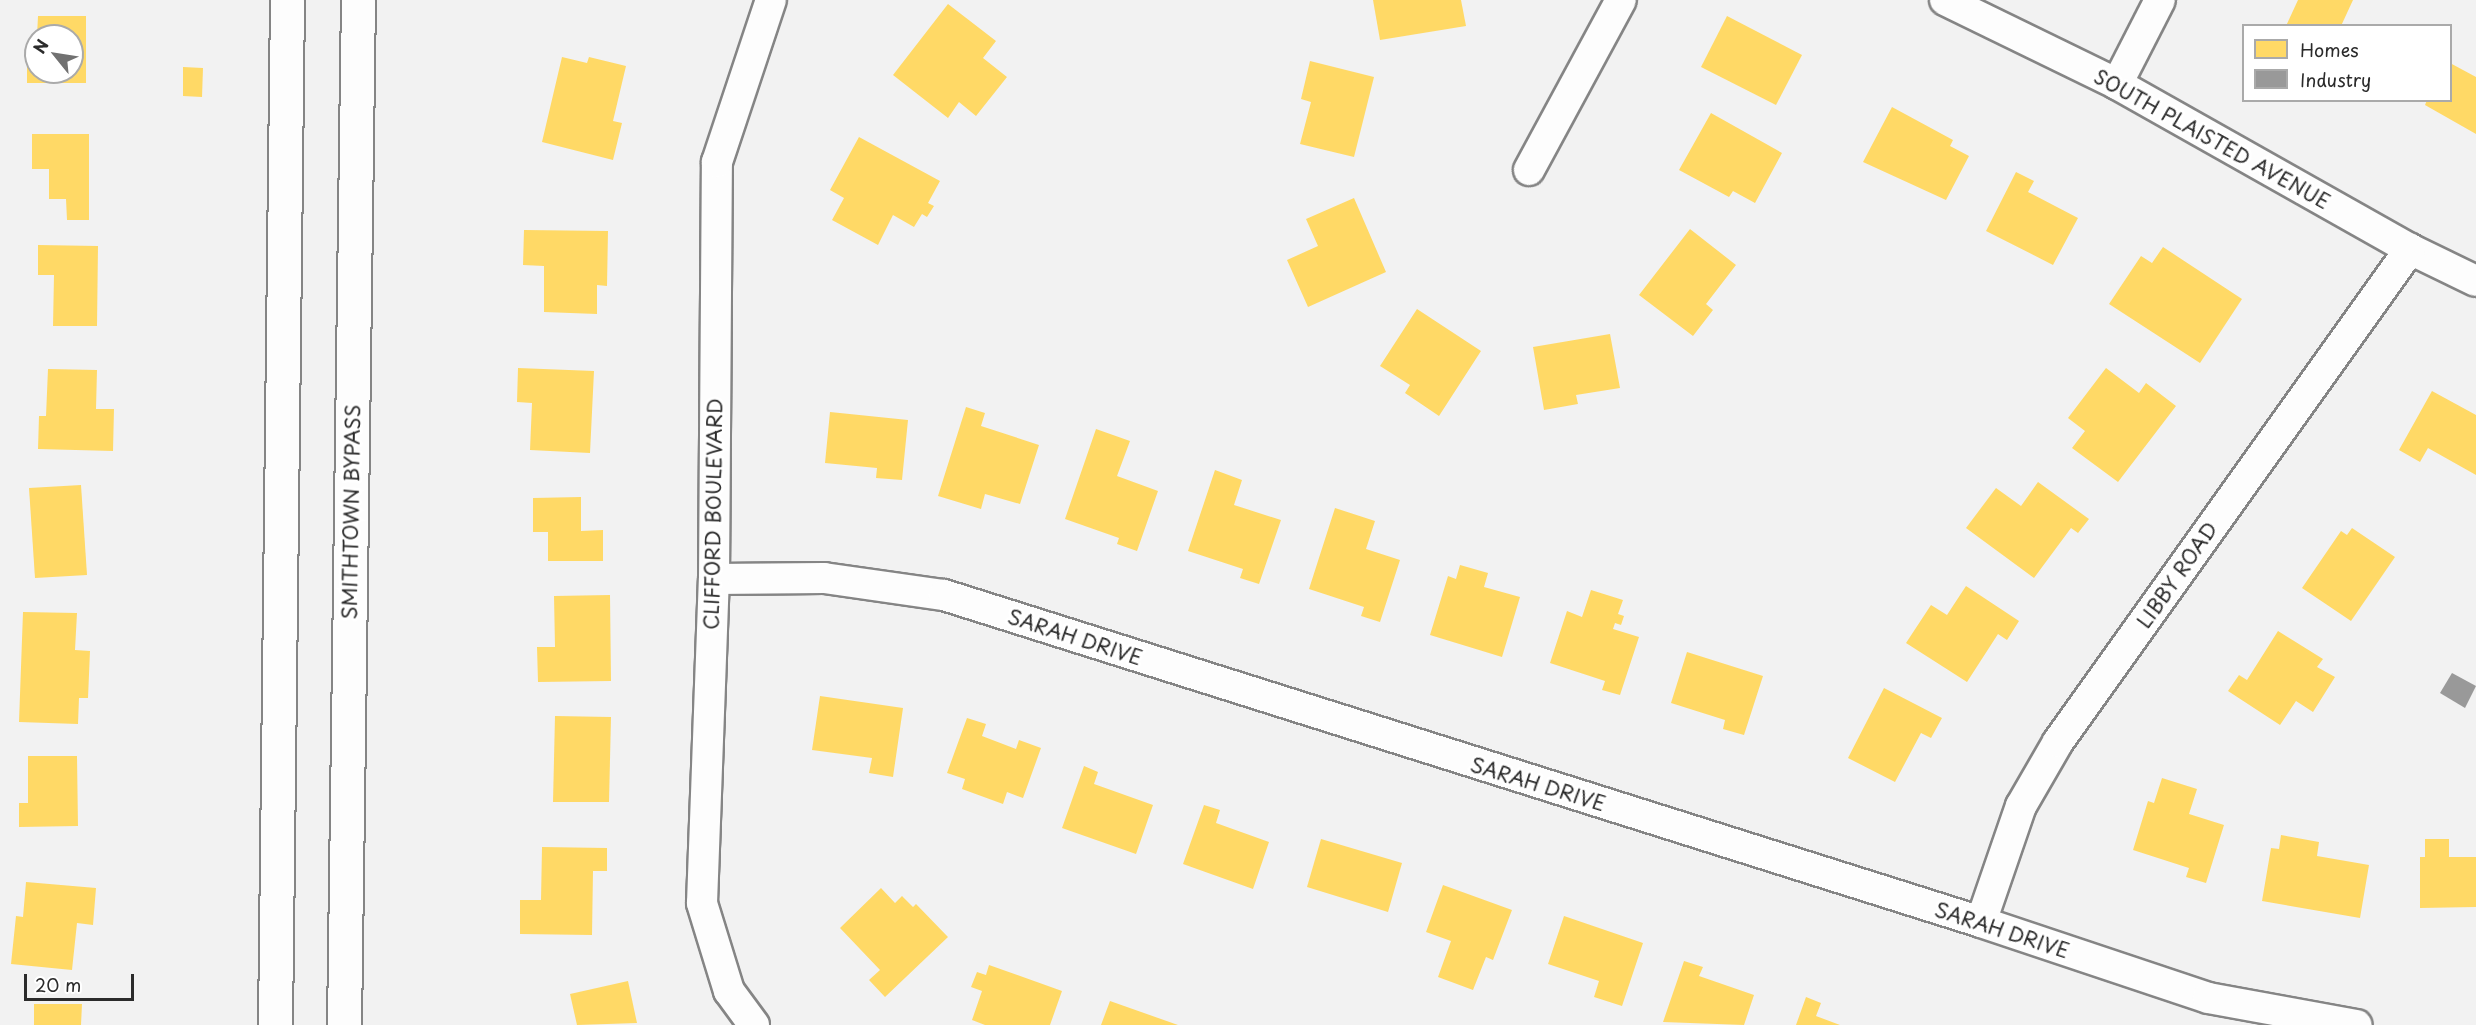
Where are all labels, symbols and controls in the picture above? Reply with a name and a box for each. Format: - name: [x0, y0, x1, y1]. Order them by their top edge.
- north arrow: [24, 24, 84, 84]
- legend: [2242, 24, 2452, 102]
- text: N: [27, 35, 54, 57]
- text: Homes: [2300, 36, 2358, 63]
- street label: SOUTH PLAISTED AVENUE: [2090, 64, 2334, 214]
- text: Industry: [2300, 66, 2371, 93]
- street label: CLIFFORD BOULEVARD: [699, 398, 727, 630]
- street label: SMITHTOWN BYPASS: [337, 404, 365, 620]
- street label: LIBBY ROAD: [2132, 518, 2222, 632]
- street label: SARAH DRIVE: [1004, 604, 1146, 670]
- street label: SARAH DRIVE: [1467, 752, 1609, 816]
- street label: SARAH DRIVE: [1931, 897, 2073, 963]
- scale bar: [27, 962, 136, 1000]
- text: 20 m: [35, 971, 81, 998]

